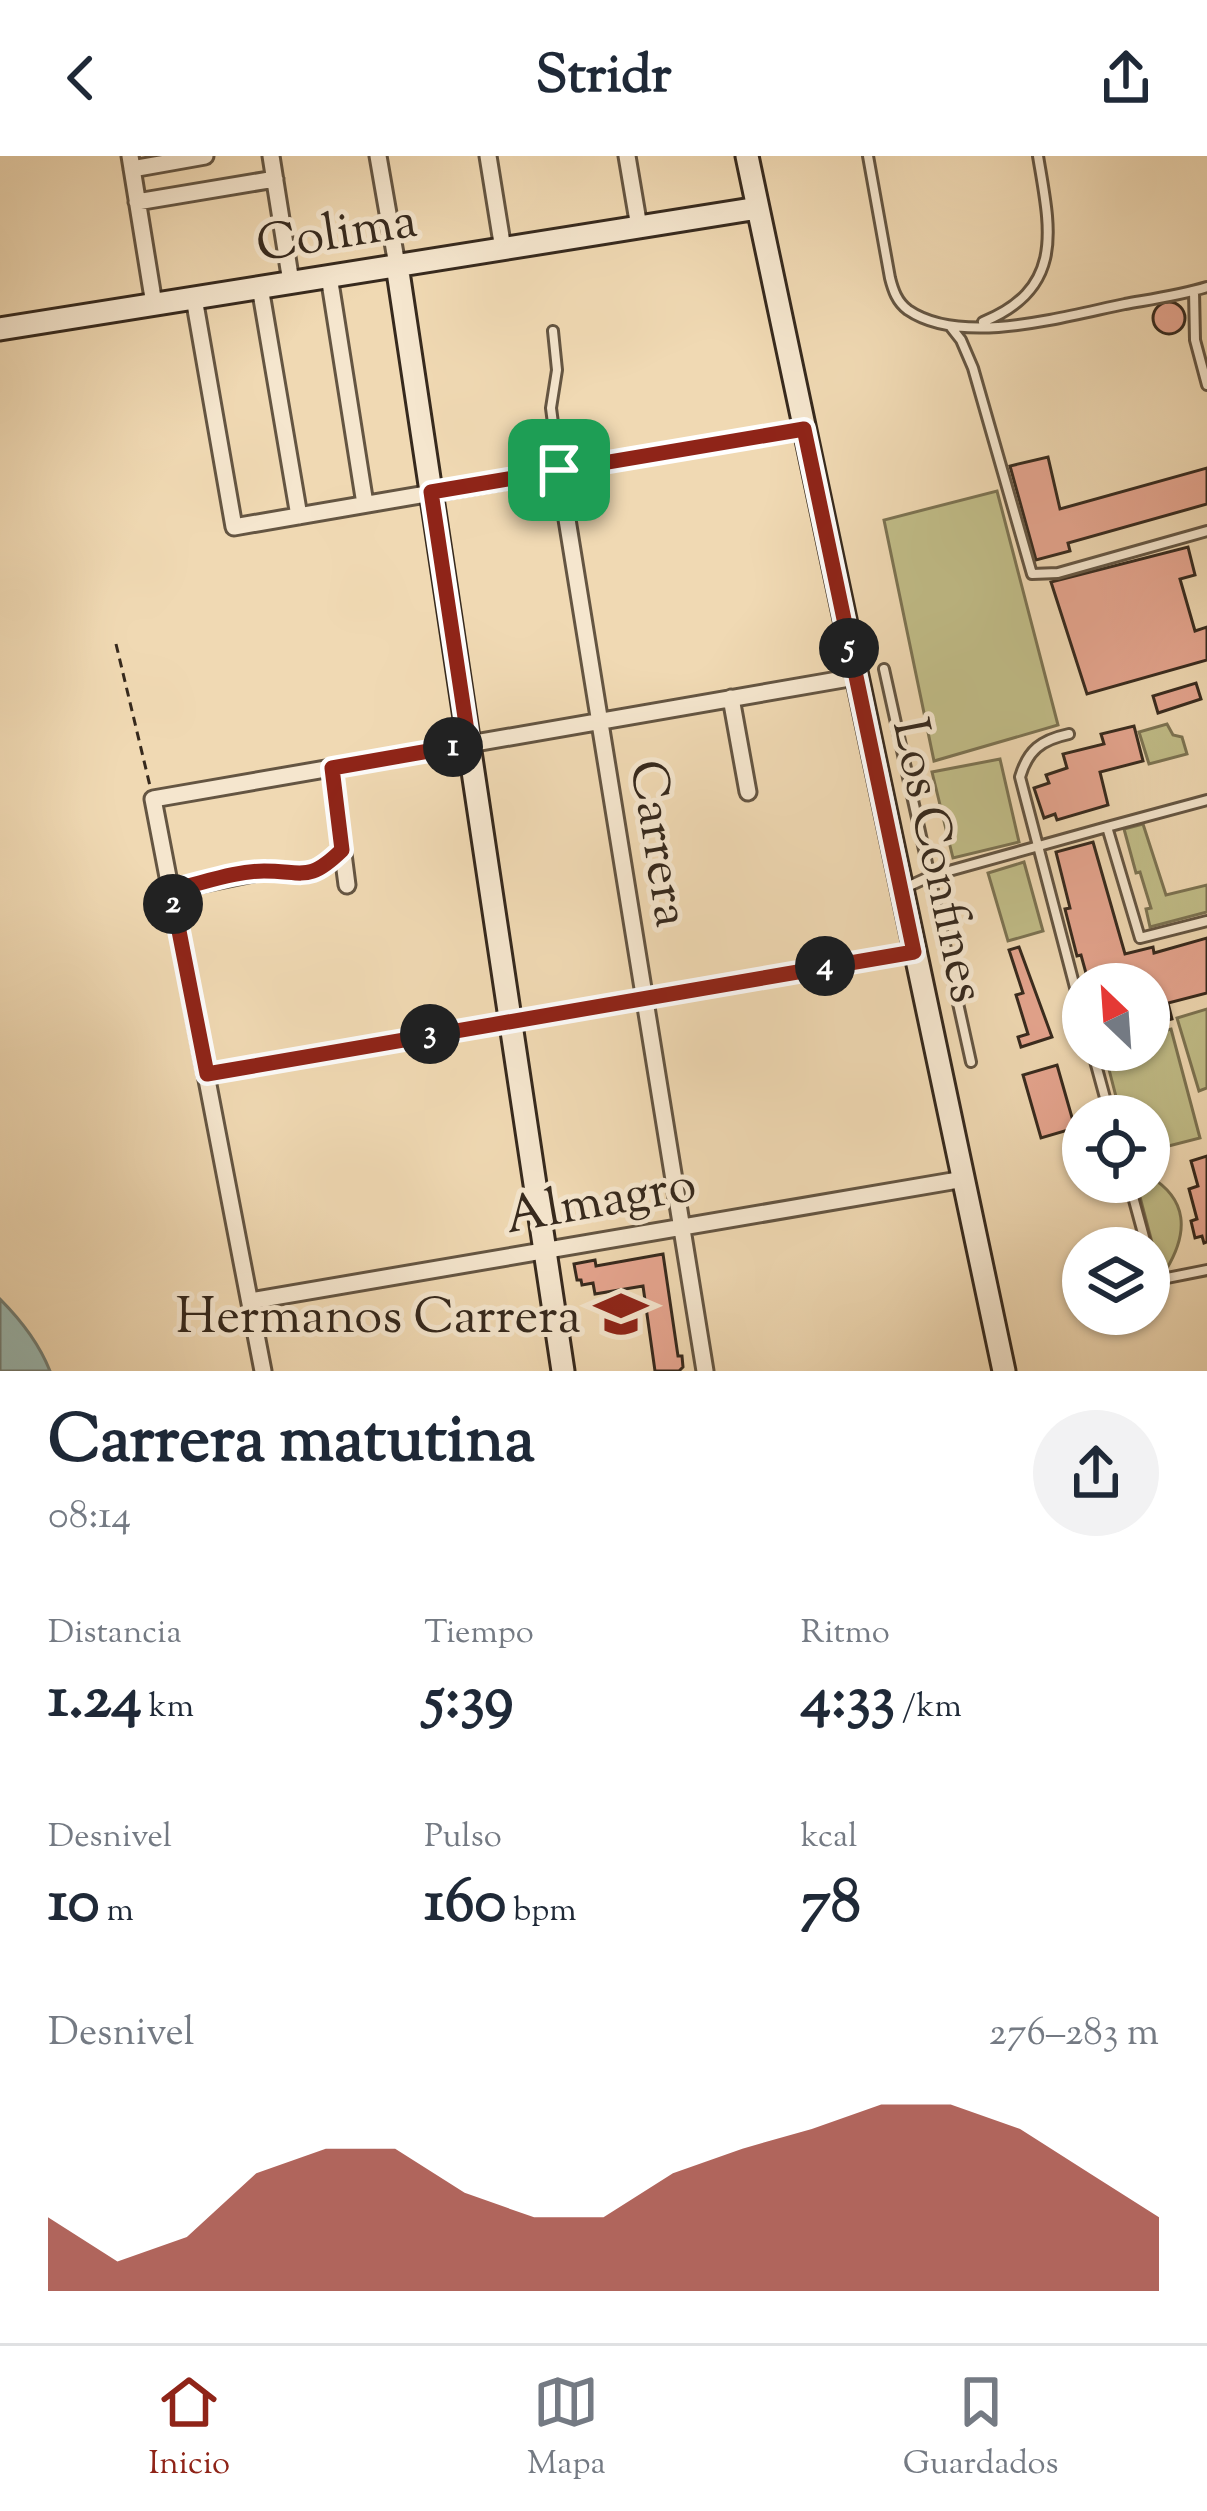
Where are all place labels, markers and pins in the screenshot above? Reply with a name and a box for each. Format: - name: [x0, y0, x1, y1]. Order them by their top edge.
- pin: [508, 419, 610, 521]
- pin: 5: [819, 618, 879, 678]
- pin: 1: [423, 717, 483, 777]
- pin: 2: [143, 874, 203, 934]
- pin: 4: [795, 936, 855, 996]
- pin: 3: [400, 1004, 460, 1064]
- place label: Hermanos Carrera: [176, 1283, 581, 1356]
- school or university icon: Hermanos Carrera: [592, 1285, 650, 1343]

